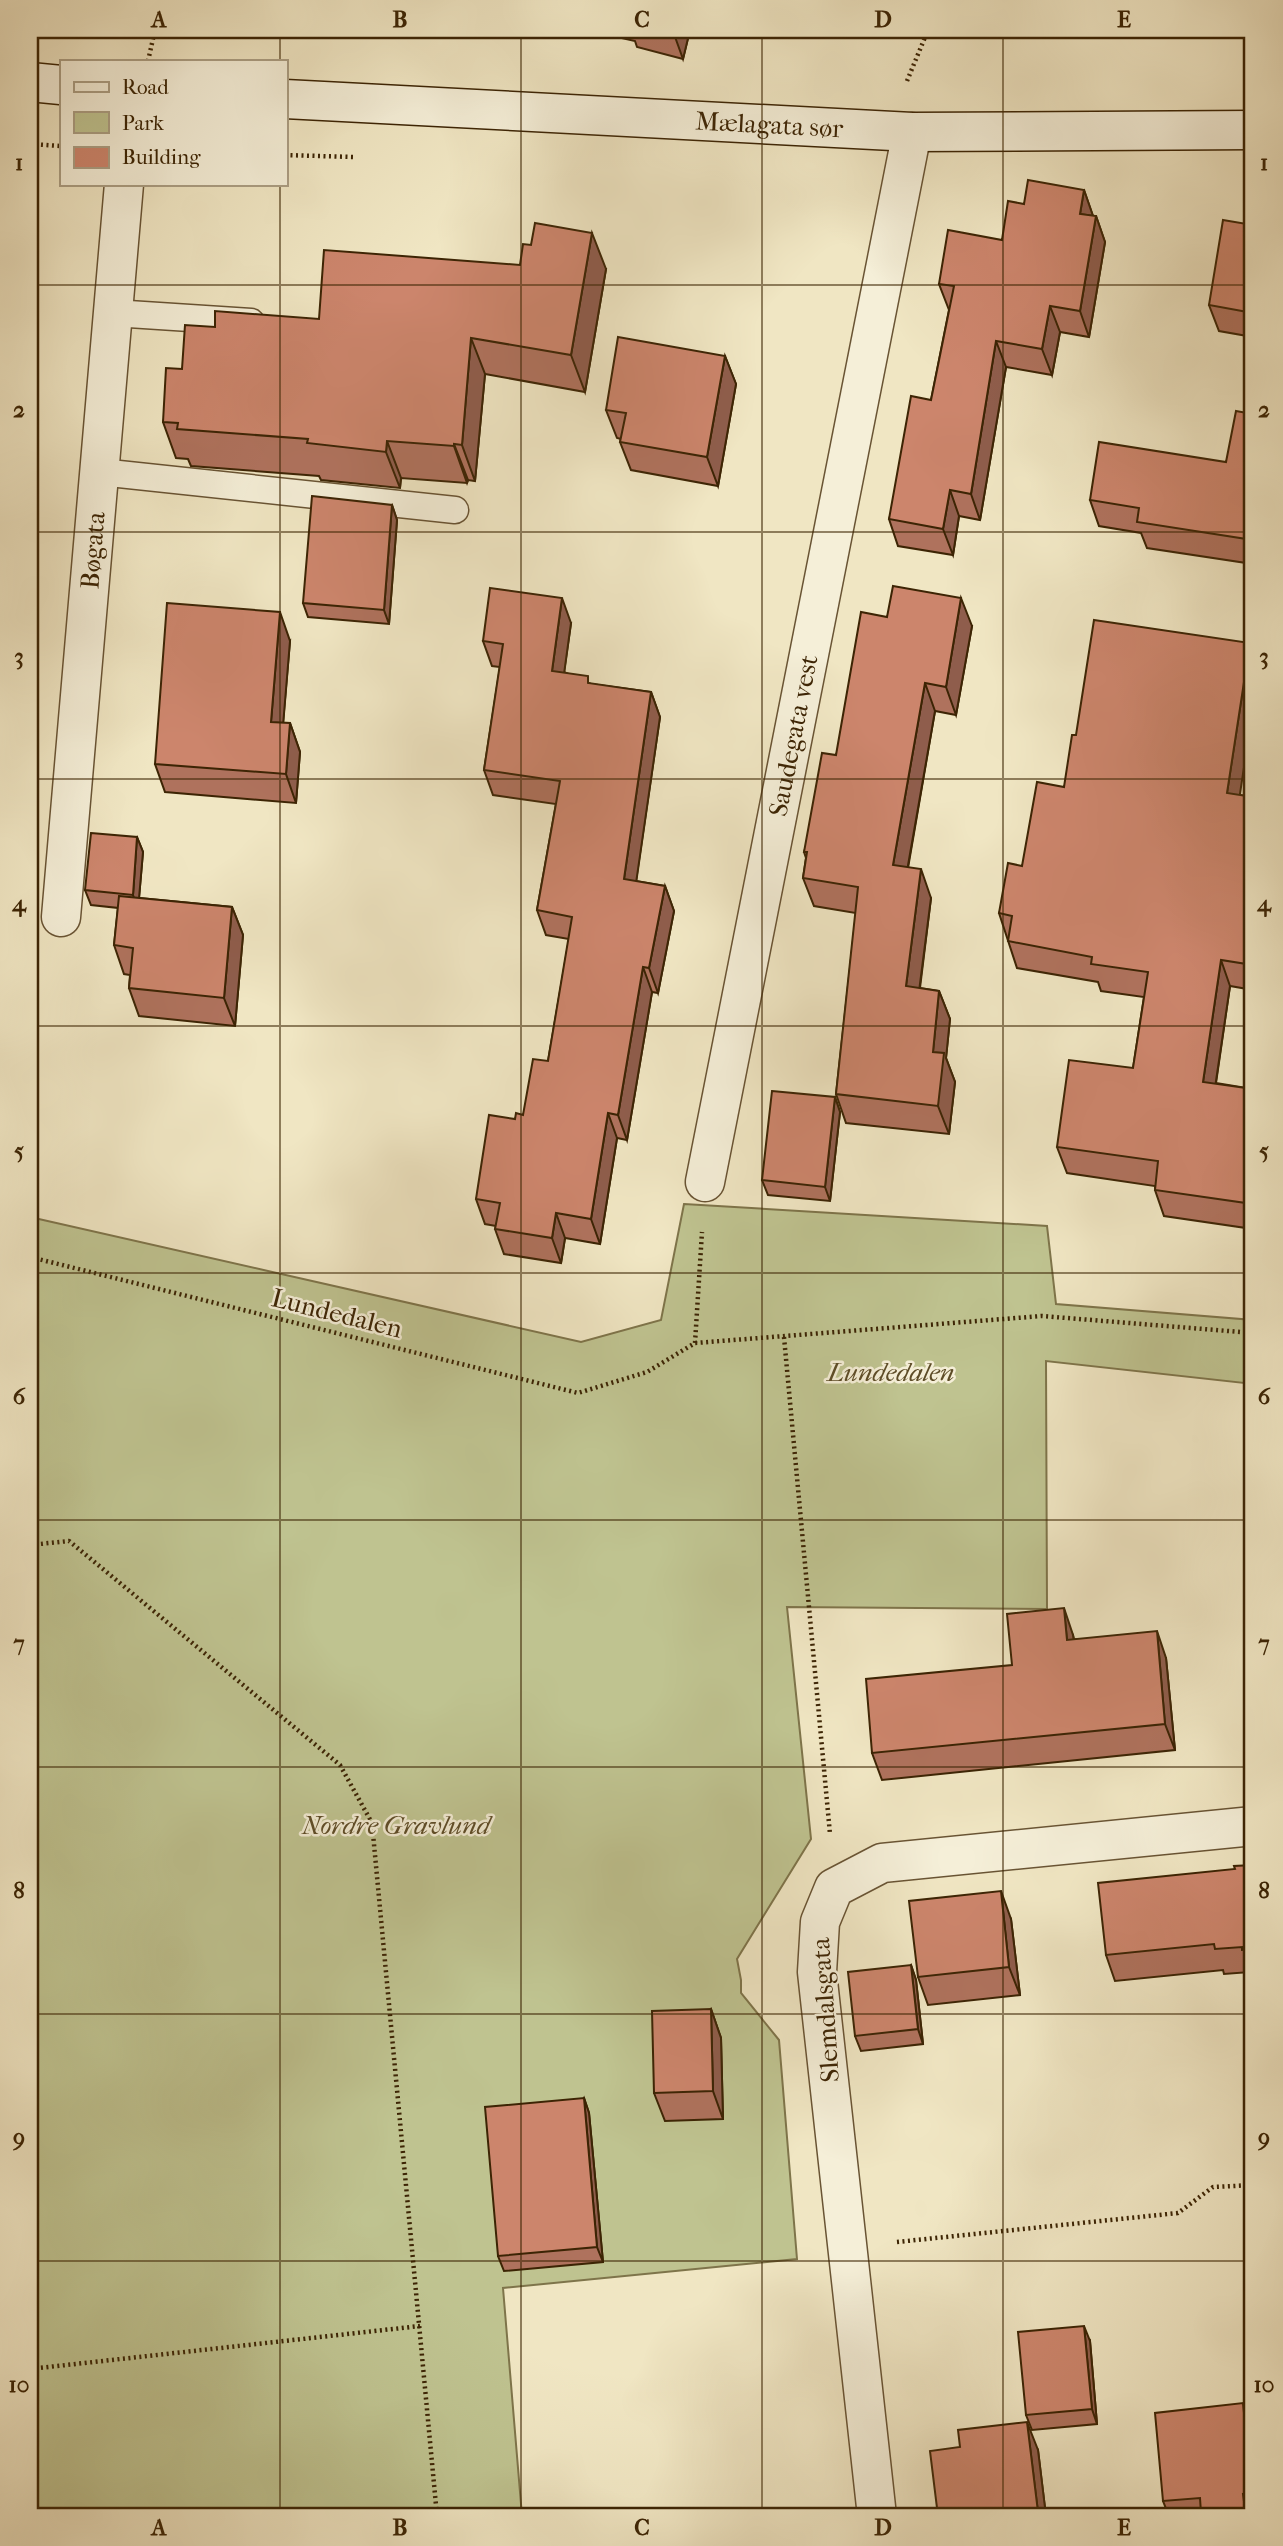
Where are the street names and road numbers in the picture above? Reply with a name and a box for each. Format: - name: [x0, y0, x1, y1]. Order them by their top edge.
- street label: Mælagata sør: [695, 106, 844, 144]
- street label: Bøgata: [74, 510, 112, 590]
- street label: Saudegata vest: [762, 651, 825, 819]
- street label: Lundedalen: [268, 1282, 405, 1345]
- street label: Slemdalsgata: [805, 1936, 846, 2083]

